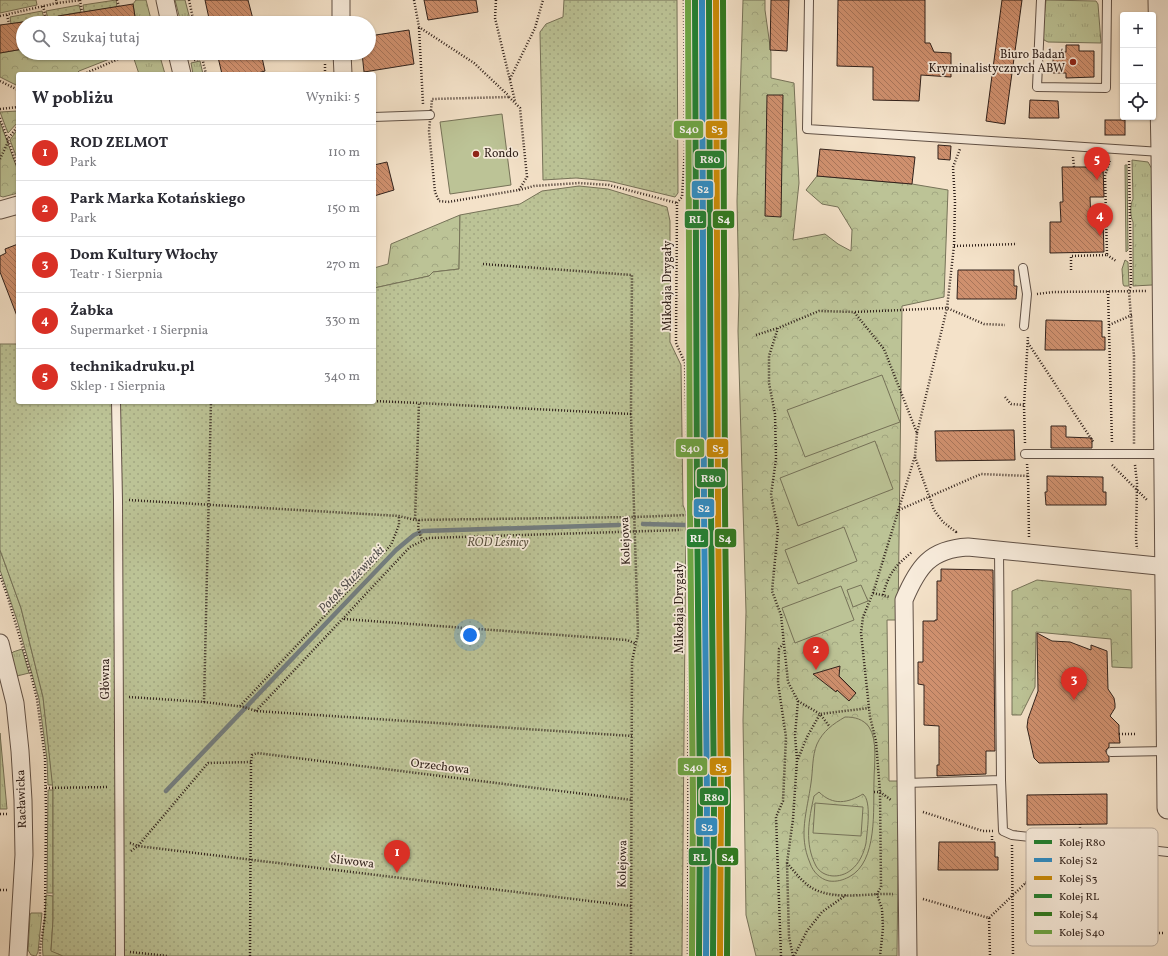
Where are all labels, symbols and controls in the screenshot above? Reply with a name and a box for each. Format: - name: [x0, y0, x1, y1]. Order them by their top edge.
- map controls: [1120, 12, 1156, 120]
- button: +: [1120, 12, 1156, 48]
- search box: [16, 16, 376, 60]
- icon: search: [30, 27, 52, 49]
- text: Szukaj tutaj: [62, 28, 140, 49]
- place label: Biuro Badań Kryminalistycznych ABW: [928, 47, 1065, 77]
- button: −: [1120, 48, 1156, 84]
- marker: Biuro Badań Kryminalistycznych ABW: [1068, 57, 1078, 67]
- button: locate: [1120, 84, 1156, 120]
- text: W pobliżu: [32, 87, 113, 110]
- text: Wyniki: 5: [306, 89, 360, 107]
- line badge: S40: [673, 120, 704, 139]
- line badge: S3: [705, 120, 728, 139]
- text: S40: [679, 123, 699, 138]
- text: S3: [711, 123, 723, 138]
- text: ROD ZELMOT: [70, 133, 168, 154]
- text: 1: [42, 144, 48, 162]
- text: 110 m: [328, 144, 360, 162]
- place label: Rondo: [484, 146, 519, 162]
- pin: 5: [1084, 147, 1110, 180]
- marker: Rondo: [471, 149, 481, 159]
- line badge: R80: [694, 150, 725, 169]
- text: R80: [700, 153, 720, 168]
- text: Park: [70, 154, 97, 172]
- line badge: S2: [691, 180, 714, 199]
- text: S2: [697, 183, 709, 198]
- text: Park Marka Kotańskiego: [70, 189, 245, 210]
- text: 2: [42, 200, 48, 218]
- text: 150 m: [327, 200, 360, 218]
- pin: 4: [1087, 203, 1113, 236]
- text: Park: [70, 210, 97, 228]
- line badge: RL: [684, 210, 707, 229]
- line badge: S4: [712, 210, 735, 229]
- text: RL: [689, 213, 704, 228]
- text: S4: [718, 213, 731, 228]
- street label: Mikołaja Drygały: [660, 240, 676, 332]
- text: Dom Kultury Włochy: [70, 245, 218, 266]
- text: 3: [42, 256, 48, 274]
- text: 270 m: [326, 256, 360, 274]
- text: Teatr · 1 Sierpnia: [70, 266, 163, 284]
- text: Żabka: [70, 301, 114, 322]
- text: 4: [41, 312, 49, 330]
- text: 330 m: [325, 312, 360, 330]
- text: Supermarket · 1 Sierpnia: [70, 322, 208, 340]
- text: technikadruku.pl: [70, 357, 195, 378]
- text: 5: [42, 368, 48, 386]
- text: 340 m: [324, 368, 360, 386]
- text: Sklep · 1 Sierpnia: [70, 378, 165, 396]
- line badge: S40: [675, 438, 705, 458]
- line badge: S3: [706, 438, 729, 458]
- text: S40: [680, 442, 700, 457]
- text: S3: [712, 442, 724, 457]
- line badge: R80: [696, 468, 726, 488]
- text: R80: [701, 472, 721, 487]
- line badge: S2: [693, 498, 715, 518]
- text: S2: [698, 502, 710, 517]
- street label: Kolejowa: [617, 517, 635, 565]
- line badge: RL: [686, 528, 709, 548]
- line badge: S4: [714, 528, 737, 548]
- text: RL: [690, 532, 705, 547]
- text: S4: [719, 532, 732, 547]
- park label: ROD Leśnicy: [467, 535, 529, 551]
- water label: Potok Służewiecki: [315, 541, 390, 618]
- street label: Mikołaja Drygały: [672, 562, 688, 654]
- your location: [460, 625, 480, 645]
- pin: 2: [803, 637, 829, 670]
- street label: Główna: [98, 658, 114, 700]
- pin: 3: [1061, 667, 1087, 700]
- street label: Orzechowa: [410, 755, 470, 779]
- line badge: S40: [677, 757, 708, 776]
- line badge: S3: [709, 757, 732, 776]
- text: S40: [683, 761, 703, 776]
- text: S3: [715, 761, 727, 776]
- street label: Racławicka: [13, 769, 31, 829]
- line badge: R80: [699, 787, 729, 806]
- text: R80: [704, 791, 724, 806]
- line badge: S2: [695, 817, 718, 836]
- text: S2: [701, 821, 713, 836]
- legend: [1026, 828, 1158, 946]
- text: Kolej R80: [1059, 836, 1106, 851]
- pin: 1: [384, 840, 410, 873]
- street label: Kolejowa: [615, 840, 631, 888]
- line badge: RL: [688, 847, 711, 866]
- line badge: S4: [716, 847, 739, 866]
- street label: Śliwowa: [329, 850, 375, 873]
- text: RL: [693, 851, 708, 866]
- text: S4: [722, 851, 735, 866]
- text: Kolej S2: [1059, 854, 1098, 869]
- text: Kolej S3: [1059, 872, 1098, 887]
- text: Kolej RL: [1059, 890, 1099, 905]
- text: Kolej S4: [1059, 908, 1099, 923]
- text: Kolej S40: [1059, 926, 1105, 941]

